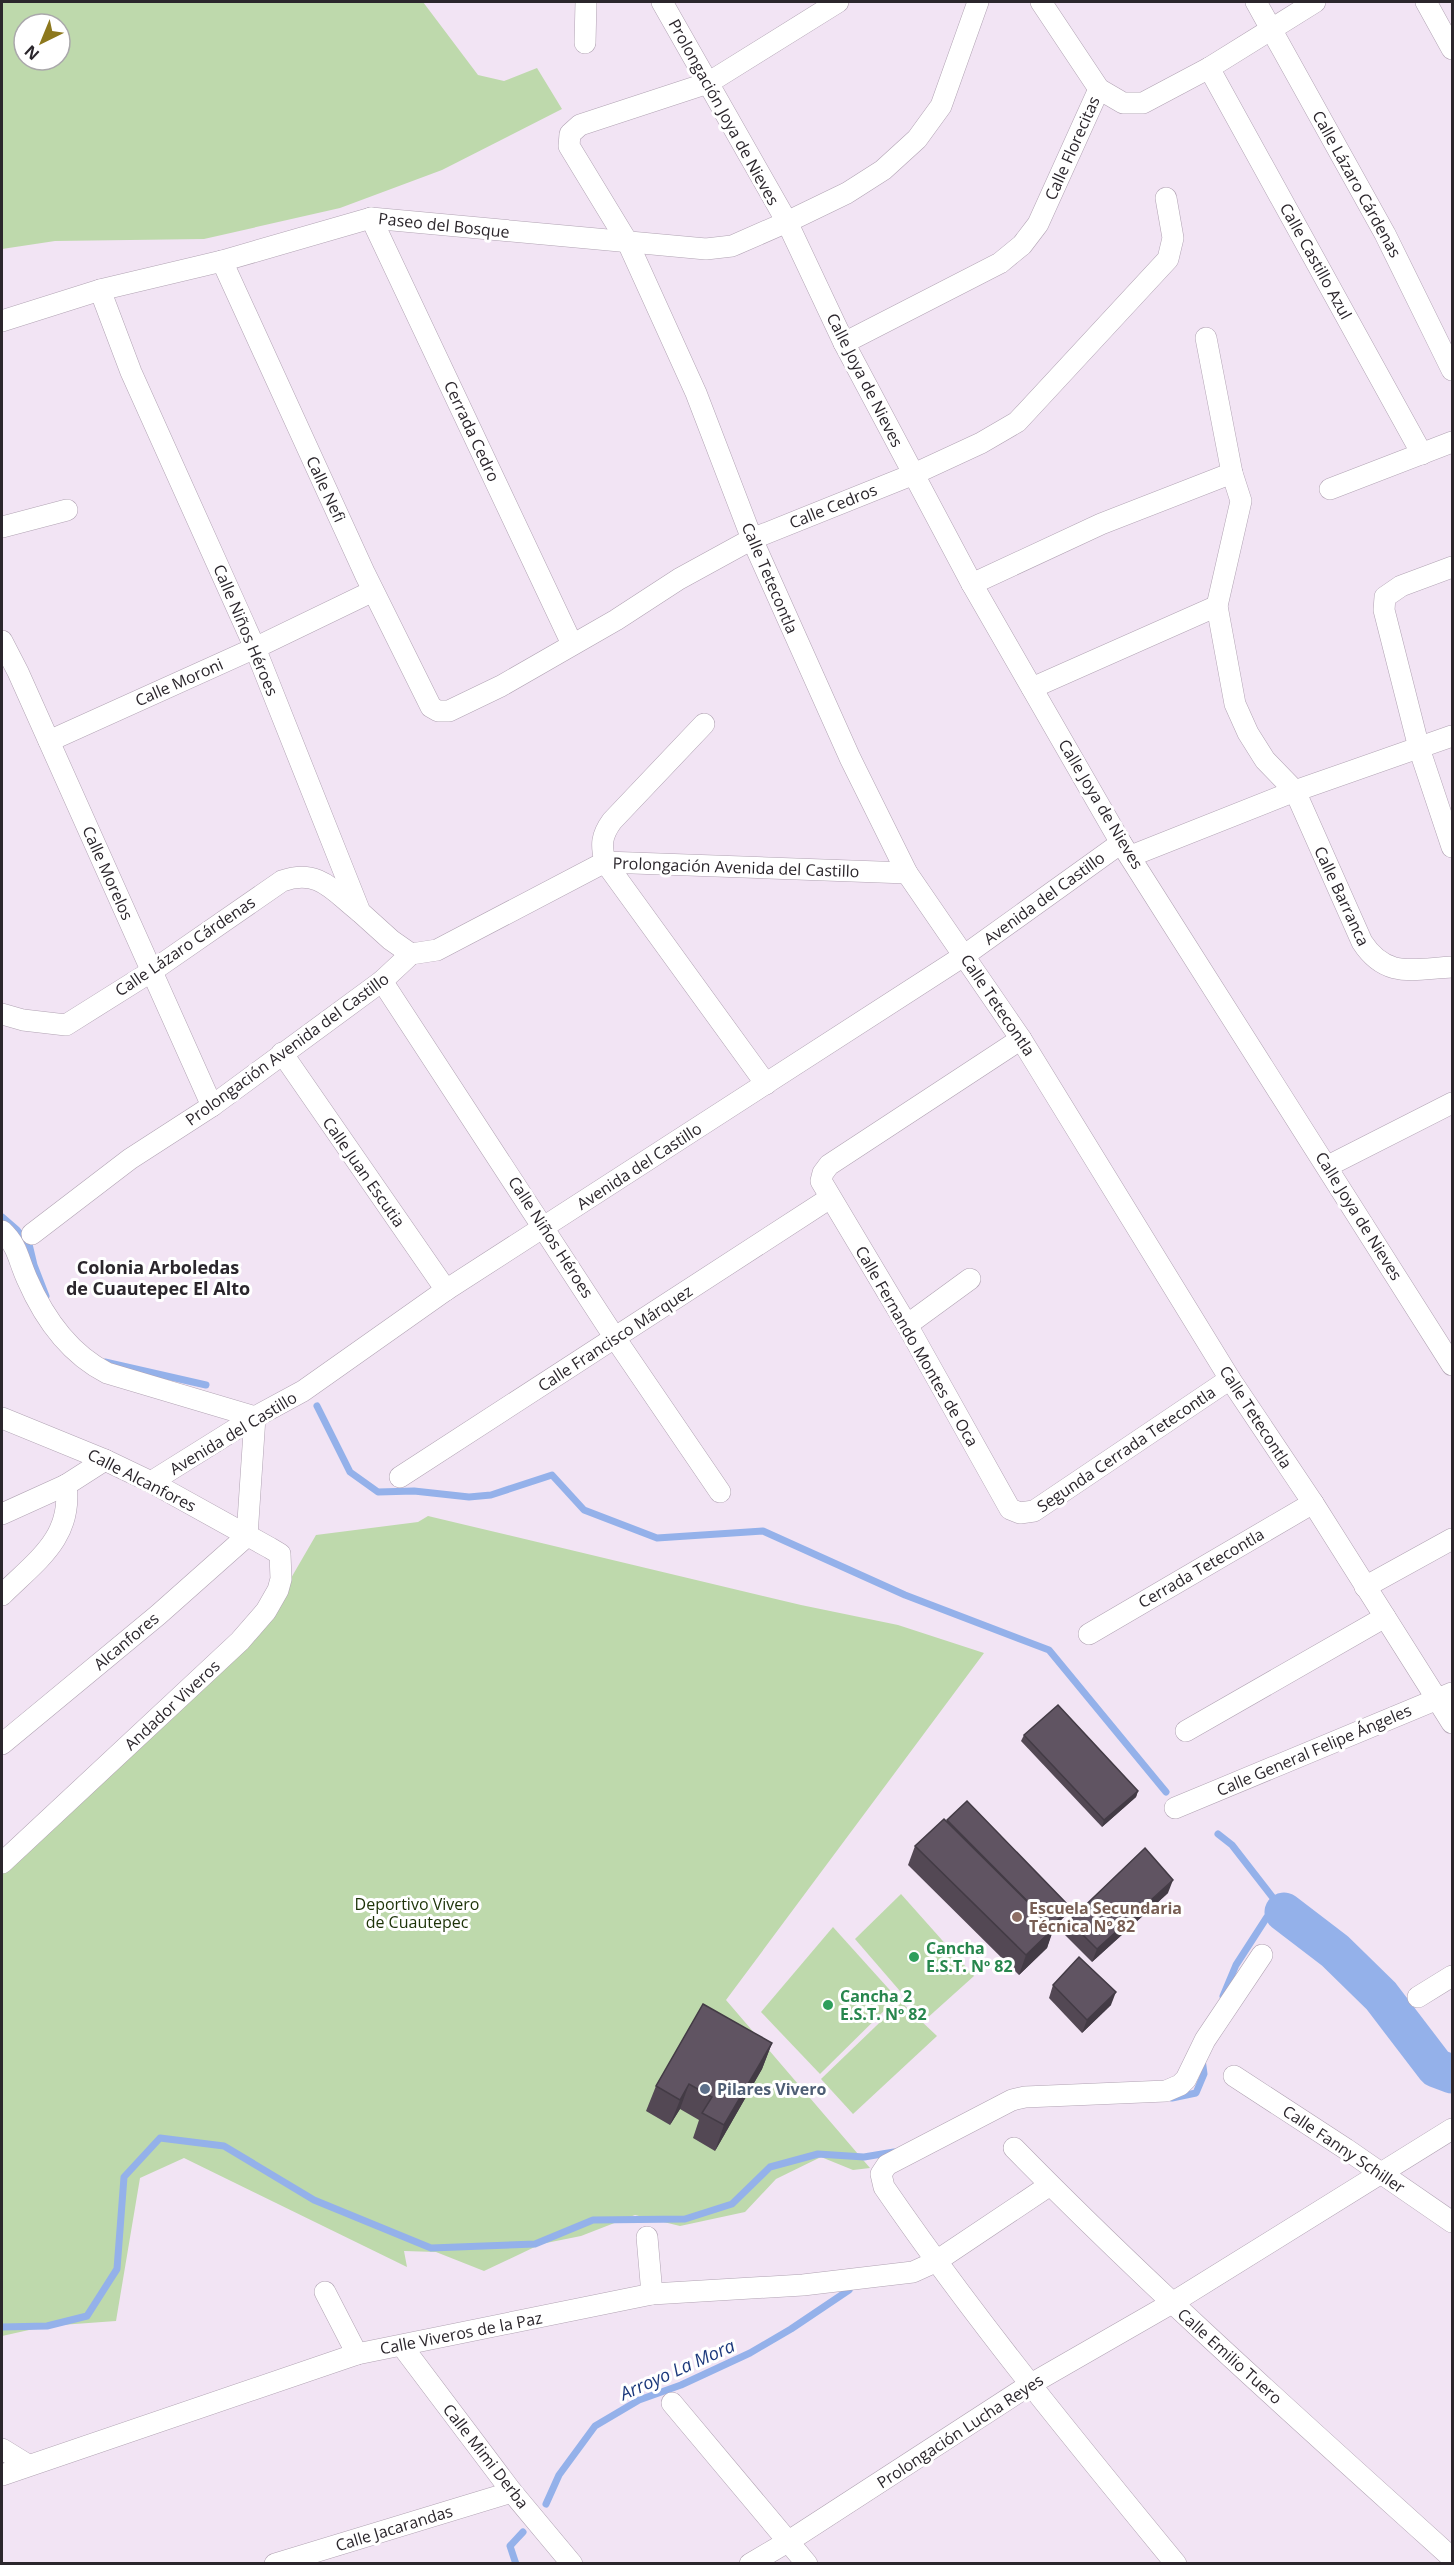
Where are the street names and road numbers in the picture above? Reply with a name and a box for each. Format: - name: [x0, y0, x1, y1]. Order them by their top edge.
- street label: Prolongación Joya de Nieves: [664, 15, 784, 209]
- street label: Calle Florecitas: [1039, 93, 1105, 203]
- street label: Calle Lázaro Cárdenas: [1307, 107, 1407, 261]
- street label: Calle Castillo Azul: [1275, 199, 1357, 323]
- street label: Paseo del Bosque: [377, 207, 511, 243]
- street label: Calle Joya de Nieves: [822, 309, 908, 451]
- street label: Cerrada Cedro: [439, 377, 505, 485]
- street label: Calle Nefi: [301, 452, 351, 526]
- street label: Calle Cedros: [786, 478, 880, 534]
- street label: Calle Tetecontla: [737, 519, 803, 637]
- street label: Calle Niños Héroes: [208, 561, 284, 699]
- street label: Calle Moroni: [131, 653, 227, 711]
- street label: Calle Joya de Nieves: [1054, 735, 1148, 873]
- street label: Calle Morelos: [77, 822, 139, 924]
- street label: Calle Barranca: [1309, 843, 1375, 949]
- street label: Avenida del Castillo: [979, 847, 1109, 949]
- street label: Prolongación Avenida del Castillo: [612, 852, 860, 882]
- street label: Calle Lázaro Cárdenas: [111, 891, 259, 1001]
- street label: Calle Tetecontla: [956, 950, 1040, 1060]
- street label: Prolongación Avenida del Castillo: [181, 968, 393, 1130]
- street label: Calle Juan Escutia: [318, 1113, 410, 1231]
- street label: Avenida del Castillo: [572, 1117, 706, 1215]
- street label: Calle Joya de Nieves: [1311, 1148, 1407, 1284]
- street label: Calle Niños Héroes: [503, 1172, 599, 1302]
- street label: Calle Fernando Montes de Oca: [850, 1242, 984, 1450]
- street label: Calle Francisco Márquez: [533, 1280, 697, 1396]
- street label: Calle Tetecontla: [1215, 1361, 1297, 1473]
- street label: Segunda Cerrada Tetecontla: [1032, 1381, 1220, 1517]
- street label: Avenida del Castillo: [165, 1386, 301, 1480]
- street label: Calle Alcanfores: [84, 1443, 200, 1517]
- street label: Cerrada Tetecontla: [1134, 1523, 1268, 1613]
- street label: Alcanfores: [89, 1607, 163, 1675]
- street label: Andador Viveros: [119, 1655, 225, 1755]
- street label: Calle General Felipe Ángeles: [1213, 1699, 1415, 1801]
- street label: Calle Fanny Schiller: [1279, 2100, 1410, 2198]
- street label: Calle Emilio Tuero: [1173, 2303, 1287, 2409]
- street label: Calle Viveros de la Paz: [378, 2306, 544, 2360]
- street label: Prolongación Lucha Reyes: [873, 2369, 1047, 2493]
- street label: Calle Mimi Derba: [438, 2399, 534, 2513]
- street label: Calle Jacarandas: [333, 2500, 455, 2556]

